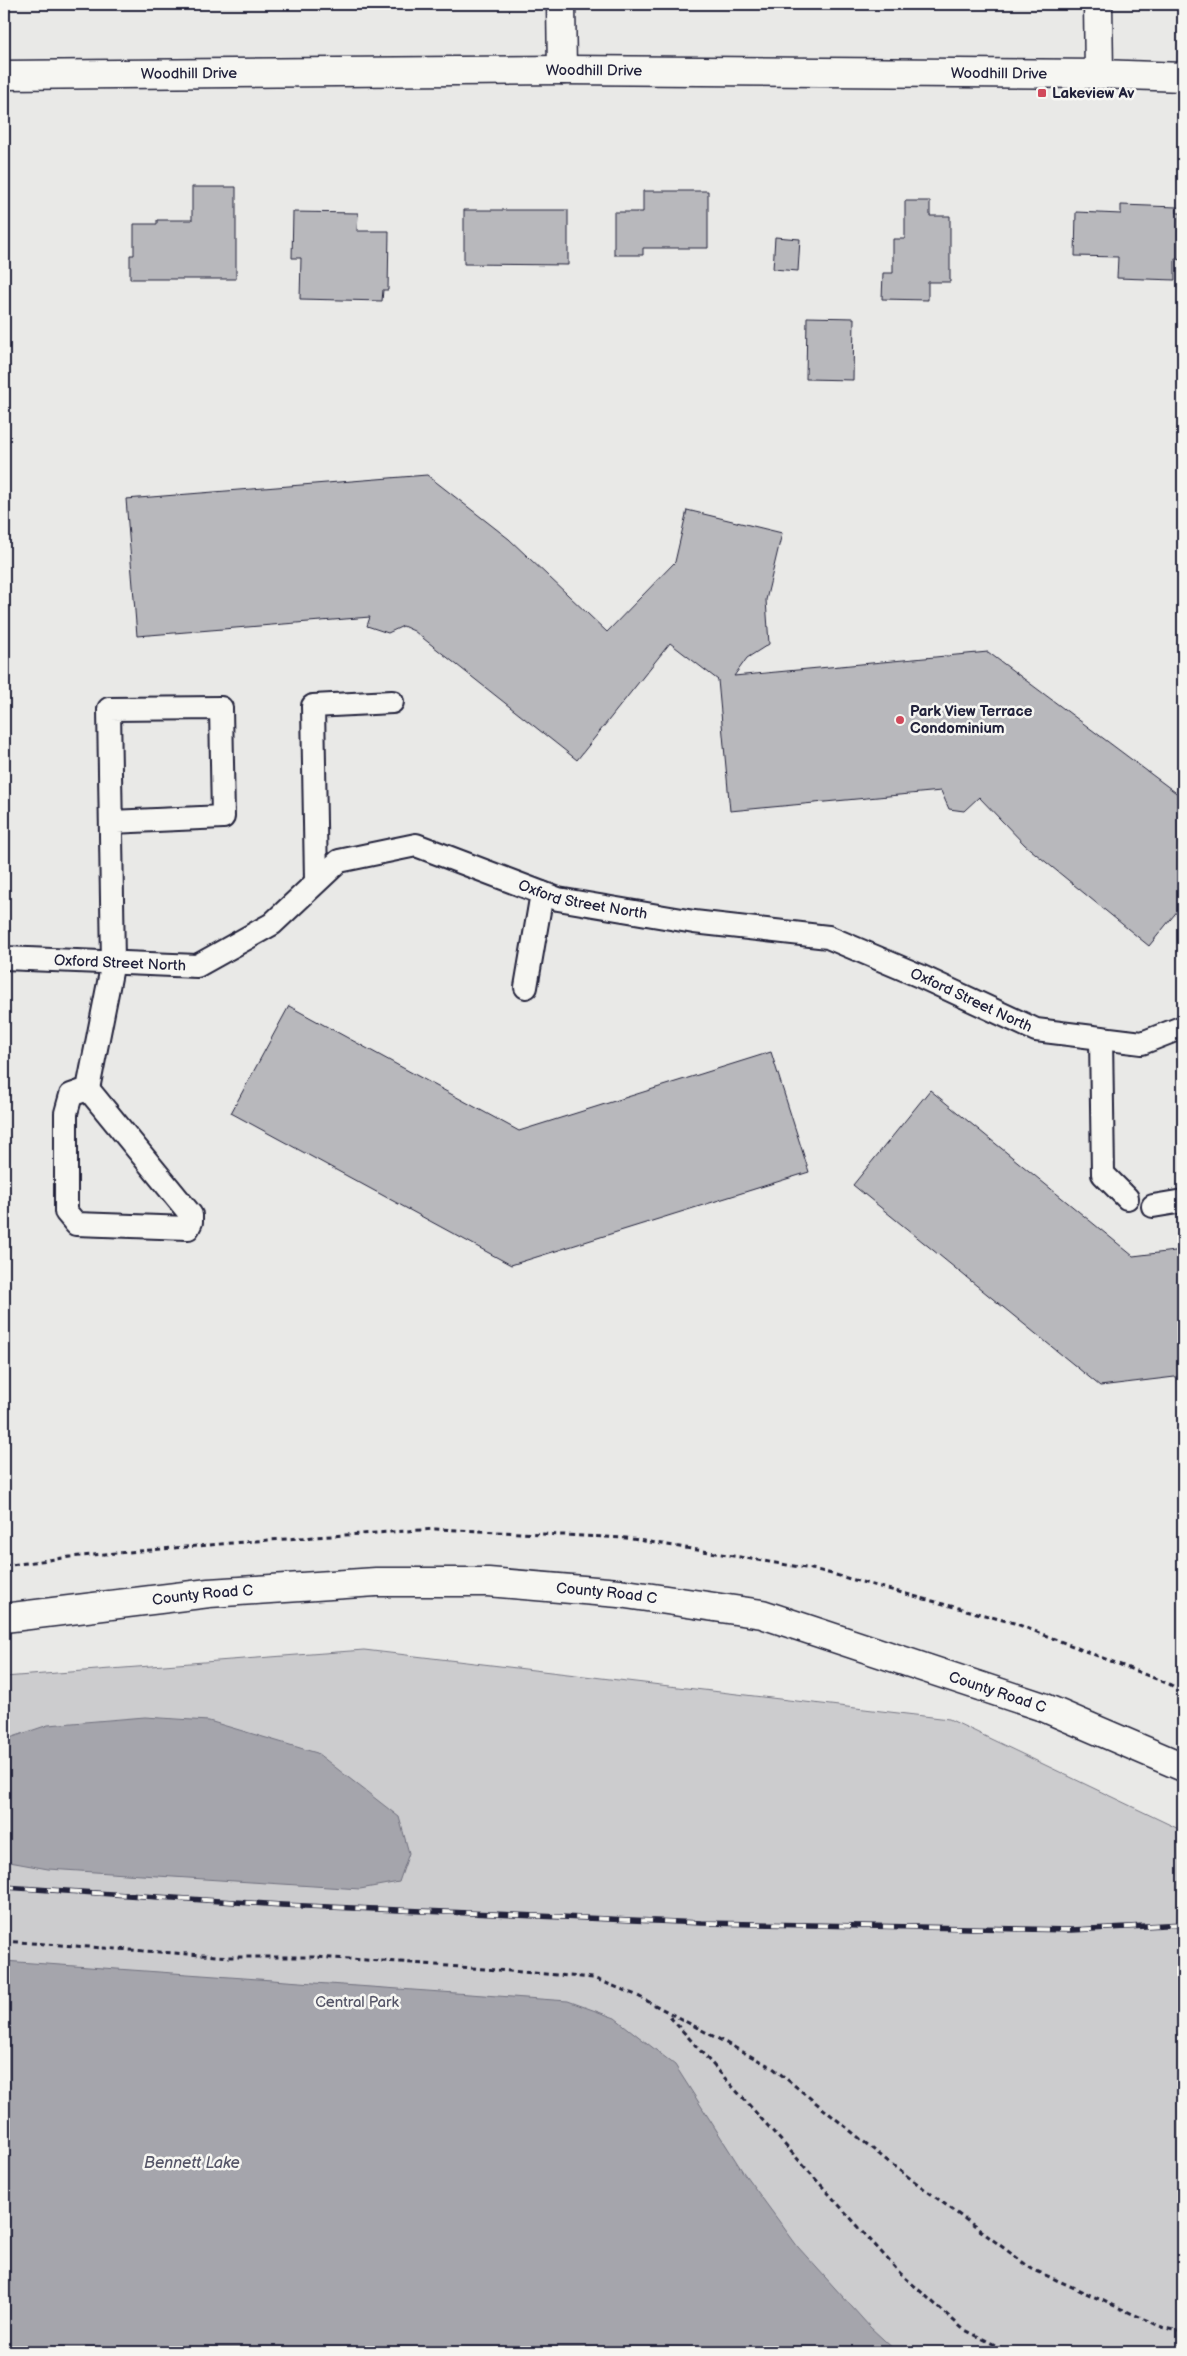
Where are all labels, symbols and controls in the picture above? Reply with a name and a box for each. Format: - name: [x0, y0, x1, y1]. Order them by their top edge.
- street label: Woodhill Drive: [546, 60, 642, 80]
- street label: Woodhill Drive: [141, 63, 237, 83]
- street label: Woodhill Drive: [951, 63, 1047, 83]
- place label: Lakeview Av: [1052, 84, 1135, 103]
- marker: Lakeview Av: [1036, 87, 1048, 99]
- place label: Park View Terrace Condominium: [910, 702, 1033, 738]
- marker: Park View Terrace Condominium: [894, 714, 906, 726]
- street label: Oxford Street North: [516, 875, 649, 923]
- street label: Oxford Street North: [53, 951, 186, 975]
- street label: Oxford Street North: [908, 964, 1035, 1036]
- street label: County Road C: [555, 1578, 659, 1608]
- street label: County Road C: [151, 1581, 254, 1609]
- street label: County Road C: [946, 1667, 1049, 1717]
- park label: Central Park: [315, 1993, 400, 2012]
- water label: Bennett Lake: [144, 2154, 240, 2173]

